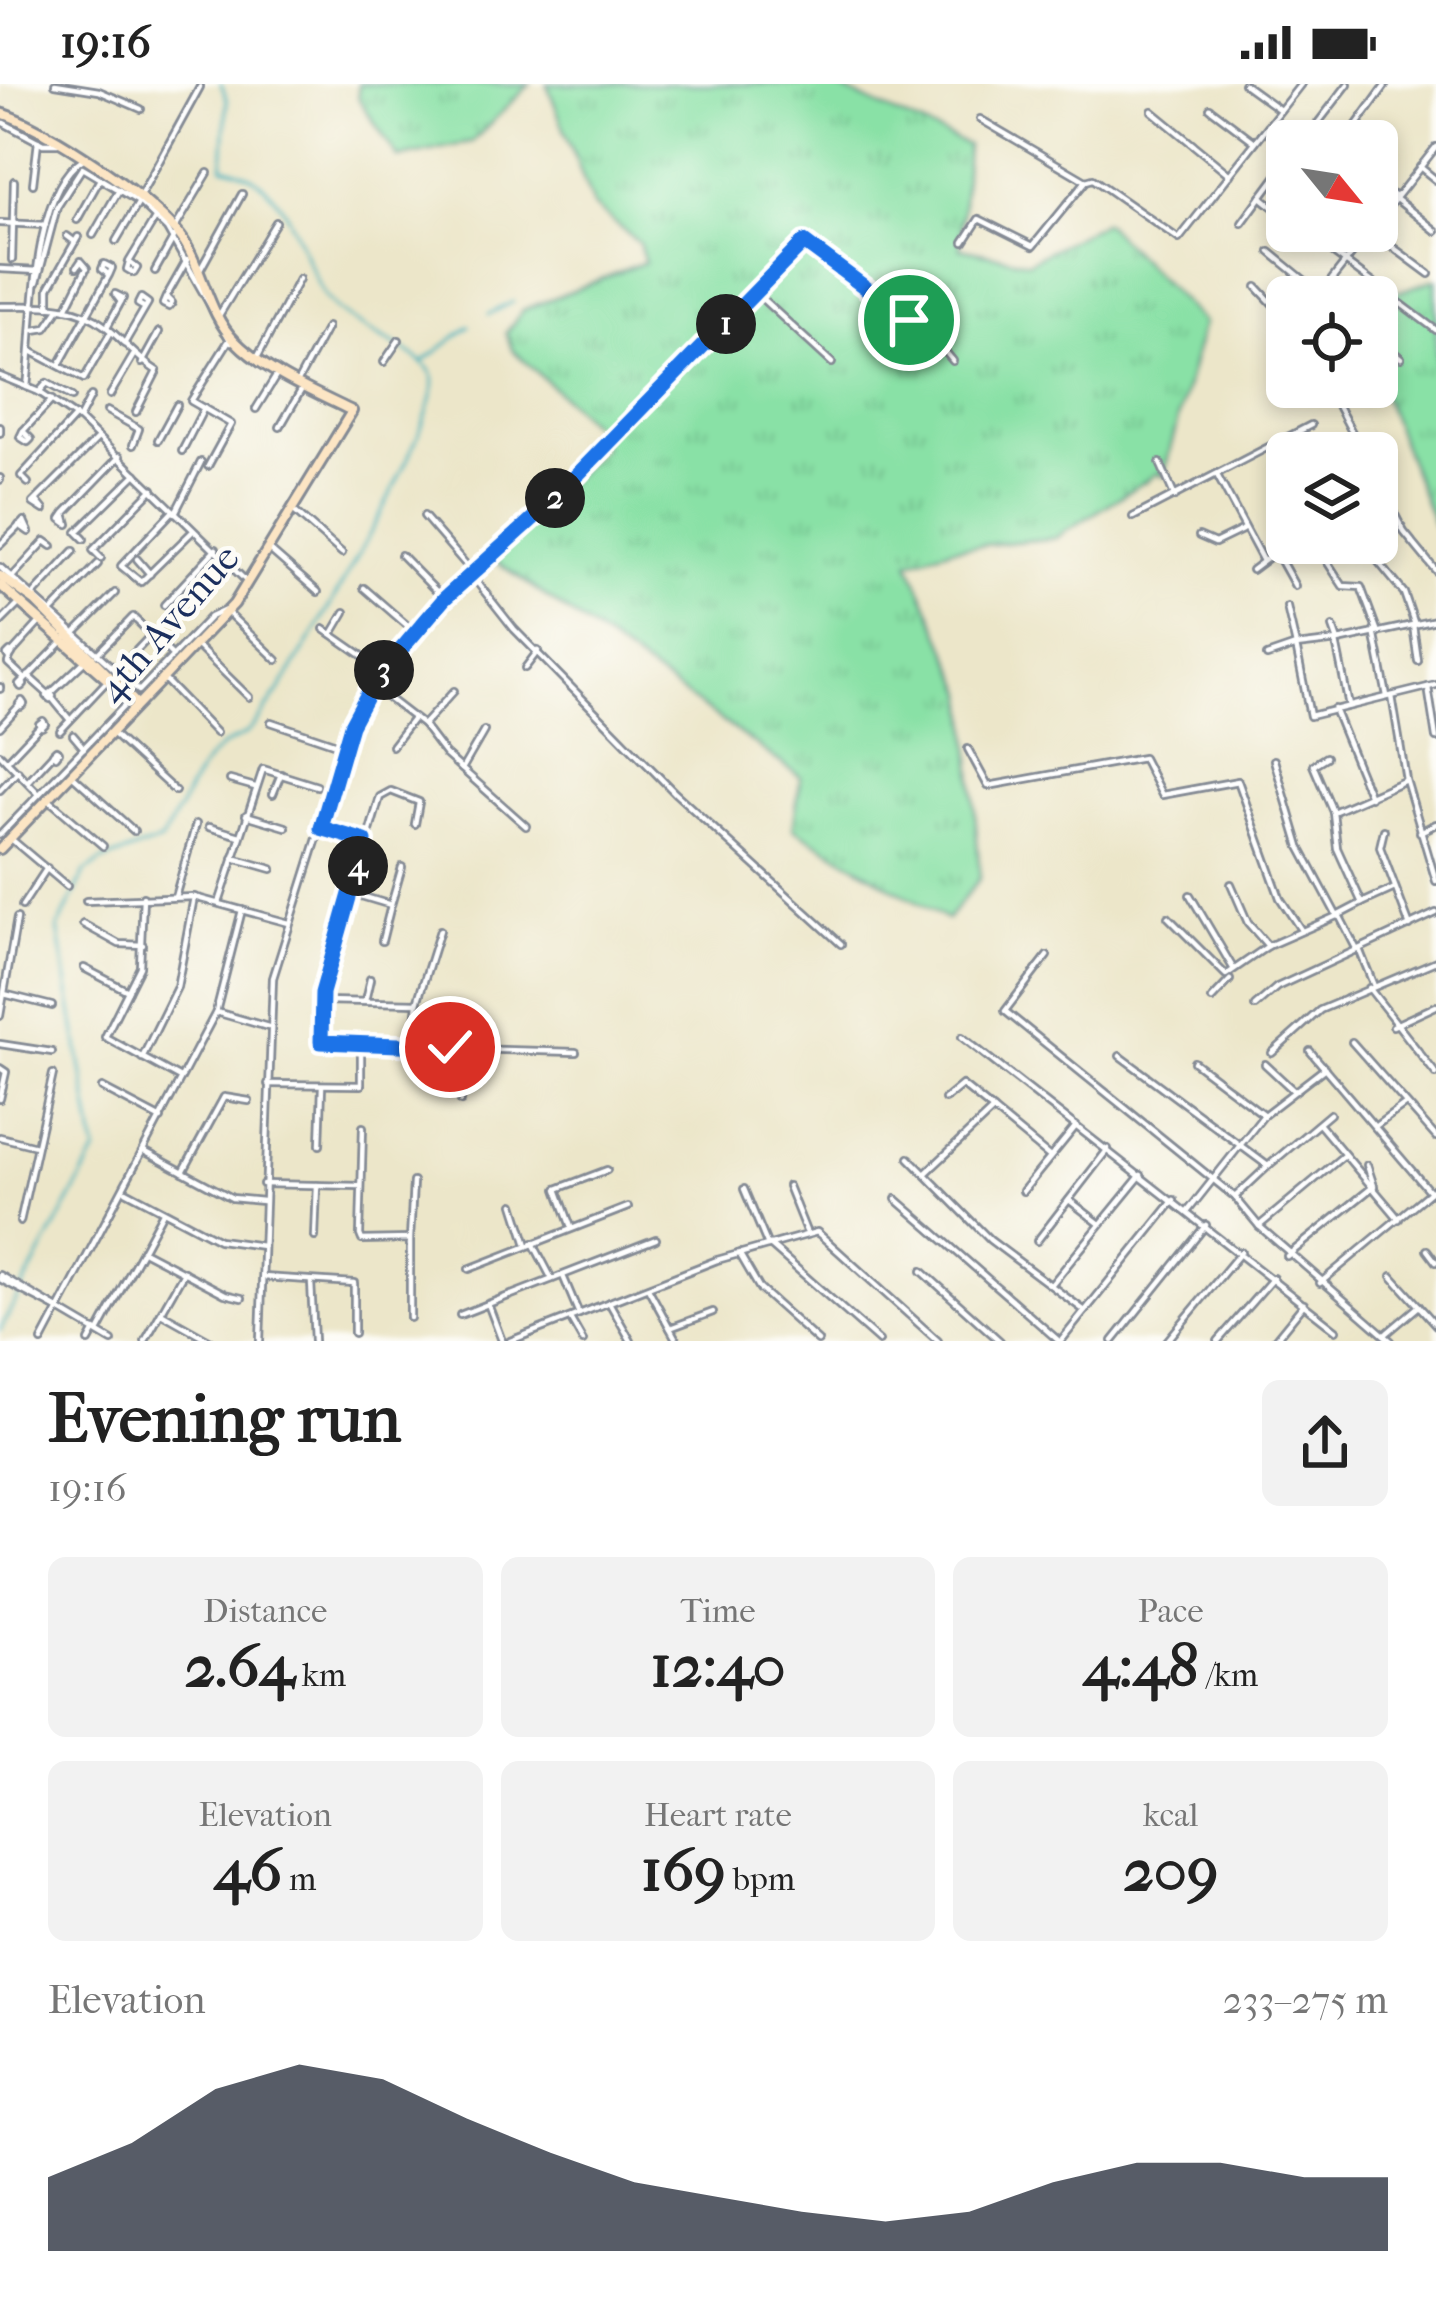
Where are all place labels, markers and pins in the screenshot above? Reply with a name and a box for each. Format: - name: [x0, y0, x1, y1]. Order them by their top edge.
- pin: [858, 269, 960, 371]
- pin: 1: [696, 294, 756, 354]
- pin: 2: [525, 468, 585, 528]
- pin: 3: [354, 640, 414, 700]
- pin: 4: [328, 836, 388, 896]
- pin: [399, 996, 501, 1098]

